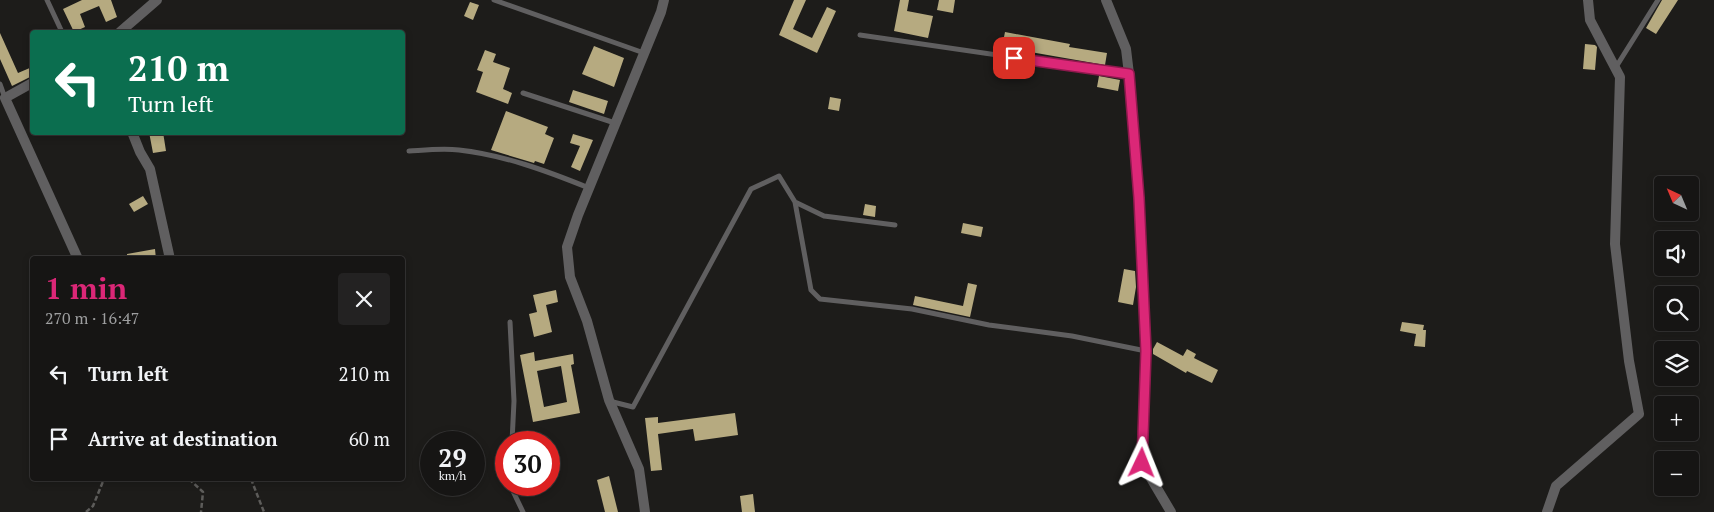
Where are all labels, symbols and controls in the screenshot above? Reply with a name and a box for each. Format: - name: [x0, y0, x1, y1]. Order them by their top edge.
- pin: [993, 37, 1035, 79]
- icon: arrive: [1000, 44, 1028, 72]
- text: 210 m: [128, 45, 229, 91]
- icon: left: [45, 50, 110, 115]
- text: Turn left: [128, 89, 214, 118]
- north arrow: [1654, 176, 1699, 221]
- map controls: [1654, 176, 1699, 496]
- button: sound: [1654, 231, 1699, 276]
- text: 1 min: [45, 268, 127, 308]
- button: close: [338, 273, 390, 325]
- button: search: [1654, 286, 1699, 331]
- text: 270 m · 16:47: [45, 307, 139, 329]
- button: layers: [1654, 341, 1699, 386]
- icon: left: [45, 360, 73, 388]
- text: Turn left: [88, 361, 169, 386]
- text: 210 m: [339, 361, 390, 386]
- button: +: [1654, 396, 1699, 441]
- icon: arrive: [45, 425, 73, 453]
- text: Arrive at destination: [88, 426, 277, 451]
- text: 60 m: [349, 426, 390, 451]
- speed limit sign: 30: [495, 431, 560, 496]
- position arrow: [1115, 436, 1167, 488]
- text: 29: [438, 441, 467, 474]
- button: −: [1654, 451, 1699, 496]
- text: km/h: [439, 468, 466, 483]

